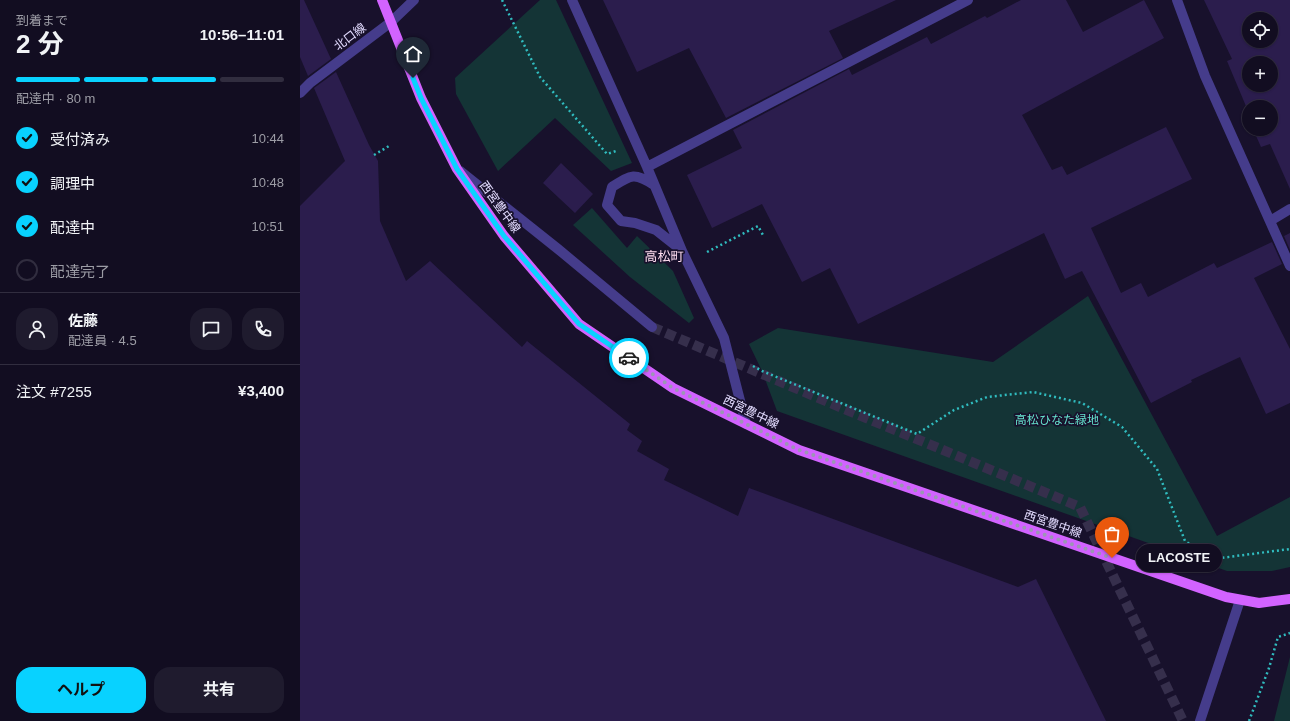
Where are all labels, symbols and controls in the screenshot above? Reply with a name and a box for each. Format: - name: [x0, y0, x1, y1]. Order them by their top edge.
- map controls: [1242, 12, 1278, 136]
- button: locate: [1242, 12, 1278, 48]
- text: 到着まで: [16, 13, 68, 28]
- street label: 北口線: [331, 21, 369, 53]
- text: 10:56–11:01: [200, 26, 284, 43]
- text: 2 分: [16, 29, 64, 59]
- pin: [396, 37, 430, 78]
- icon: home: [402, 43, 424, 65]
- button: +: [1242, 56, 1278, 92]
- text: 配達中 · 80 m: [16, 91, 95, 106]
- button: −: [1242, 100, 1278, 136]
- icon: check: [16, 127, 38, 149]
- text: 受付済み: [50, 131, 110, 148]
- text: 10:44: [251, 131, 284, 146]
- icon: check: [16, 171, 38, 193]
- text: 調理中: [50, 175, 95, 192]
- text: 10:48: [251, 175, 284, 190]
- street label: 西宮豊中線: [477, 179, 523, 235]
- icon: check: [16, 215, 38, 237]
- text: 配達中: [50, 219, 95, 236]
- text: 10:51: [251, 219, 284, 234]
- district label: 高松町: [644, 249, 684, 264]
- text: 配達完了: [50, 263, 110, 280]
- button: person: [16, 308, 58, 350]
- button: chat: [190, 308, 232, 350]
- button: phone: [242, 308, 284, 350]
- text: 佐藤: [68, 312, 98, 329]
- text: 配達員 · 4.5: [68, 333, 137, 348]
- courier: [609, 338, 649, 378]
- icon: car: [618, 347, 640, 369]
- text: ¥3,400: [238, 382, 284, 399]
- text: 注文 #7255: [16, 383, 92, 400]
- street label: 西宮豊中線: [721, 393, 781, 431]
- park label: 高松ひなた緑地: [1015, 413, 1099, 427]
- street label: 西宮豊中線: [1022, 508, 1084, 540]
- pin: [1095, 517, 1129, 558]
- icon: bag: [1101, 523, 1123, 545]
- callout: LACOSTE: [1136, 544, 1222, 572]
- text: LACOSTE: [1148, 550, 1210, 565]
- button: ヘルプ: [16, 667, 146, 713]
- button: 共有: [154, 667, 284, 713]

